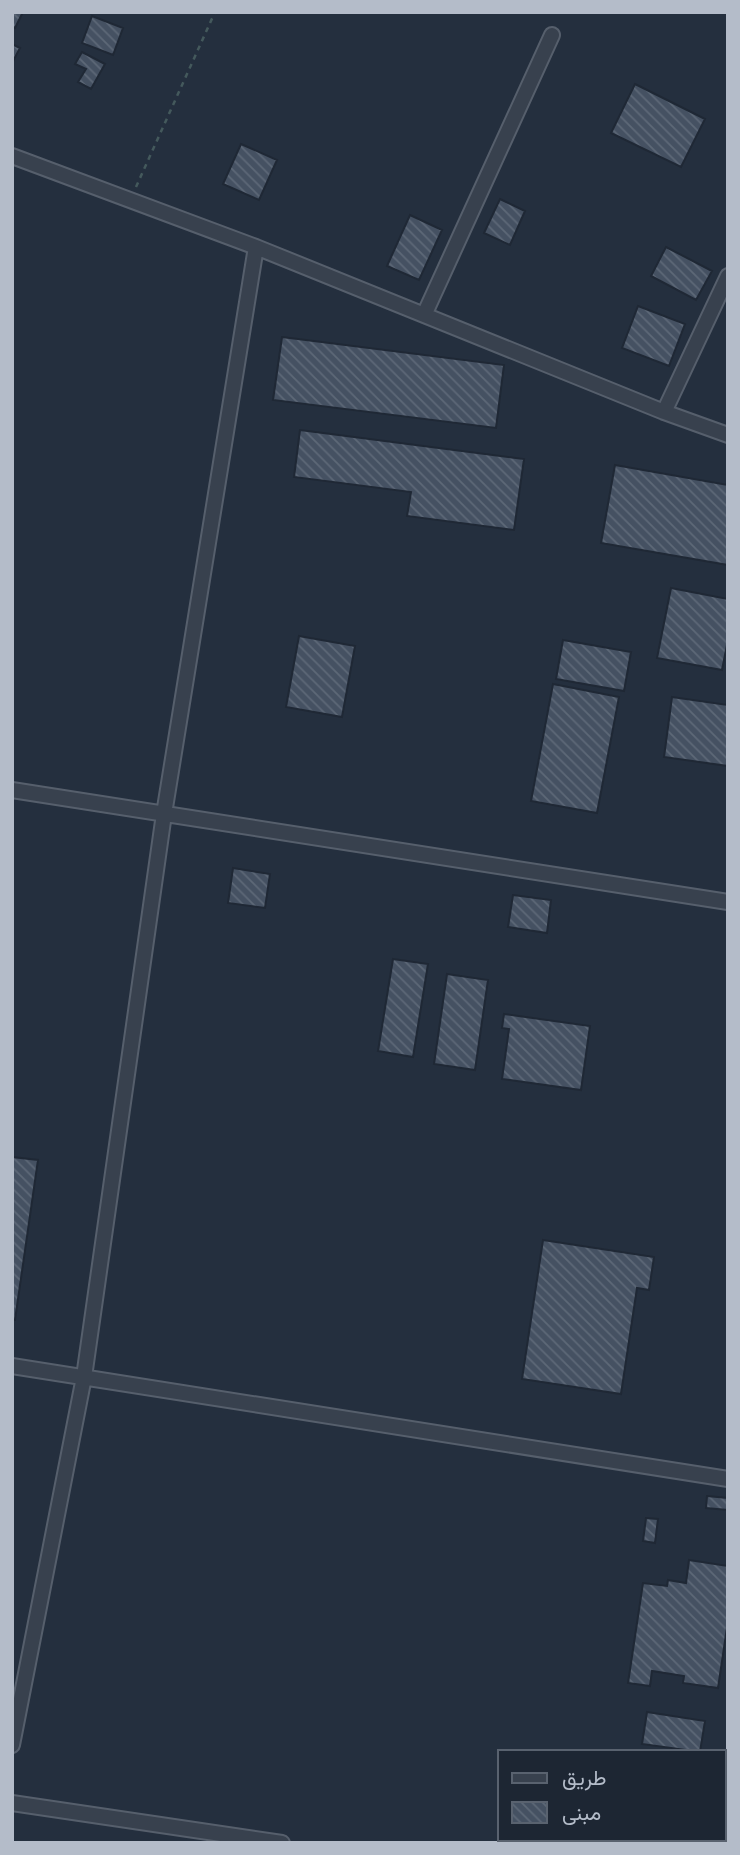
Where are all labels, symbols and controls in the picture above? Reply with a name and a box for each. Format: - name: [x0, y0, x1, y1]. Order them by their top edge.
- legend: [498, 1750, 726, 1841]
- text: طريق: [562, 1766, 607, 1791]
- text: مبنى: [562, 1801, 601, 1826]

